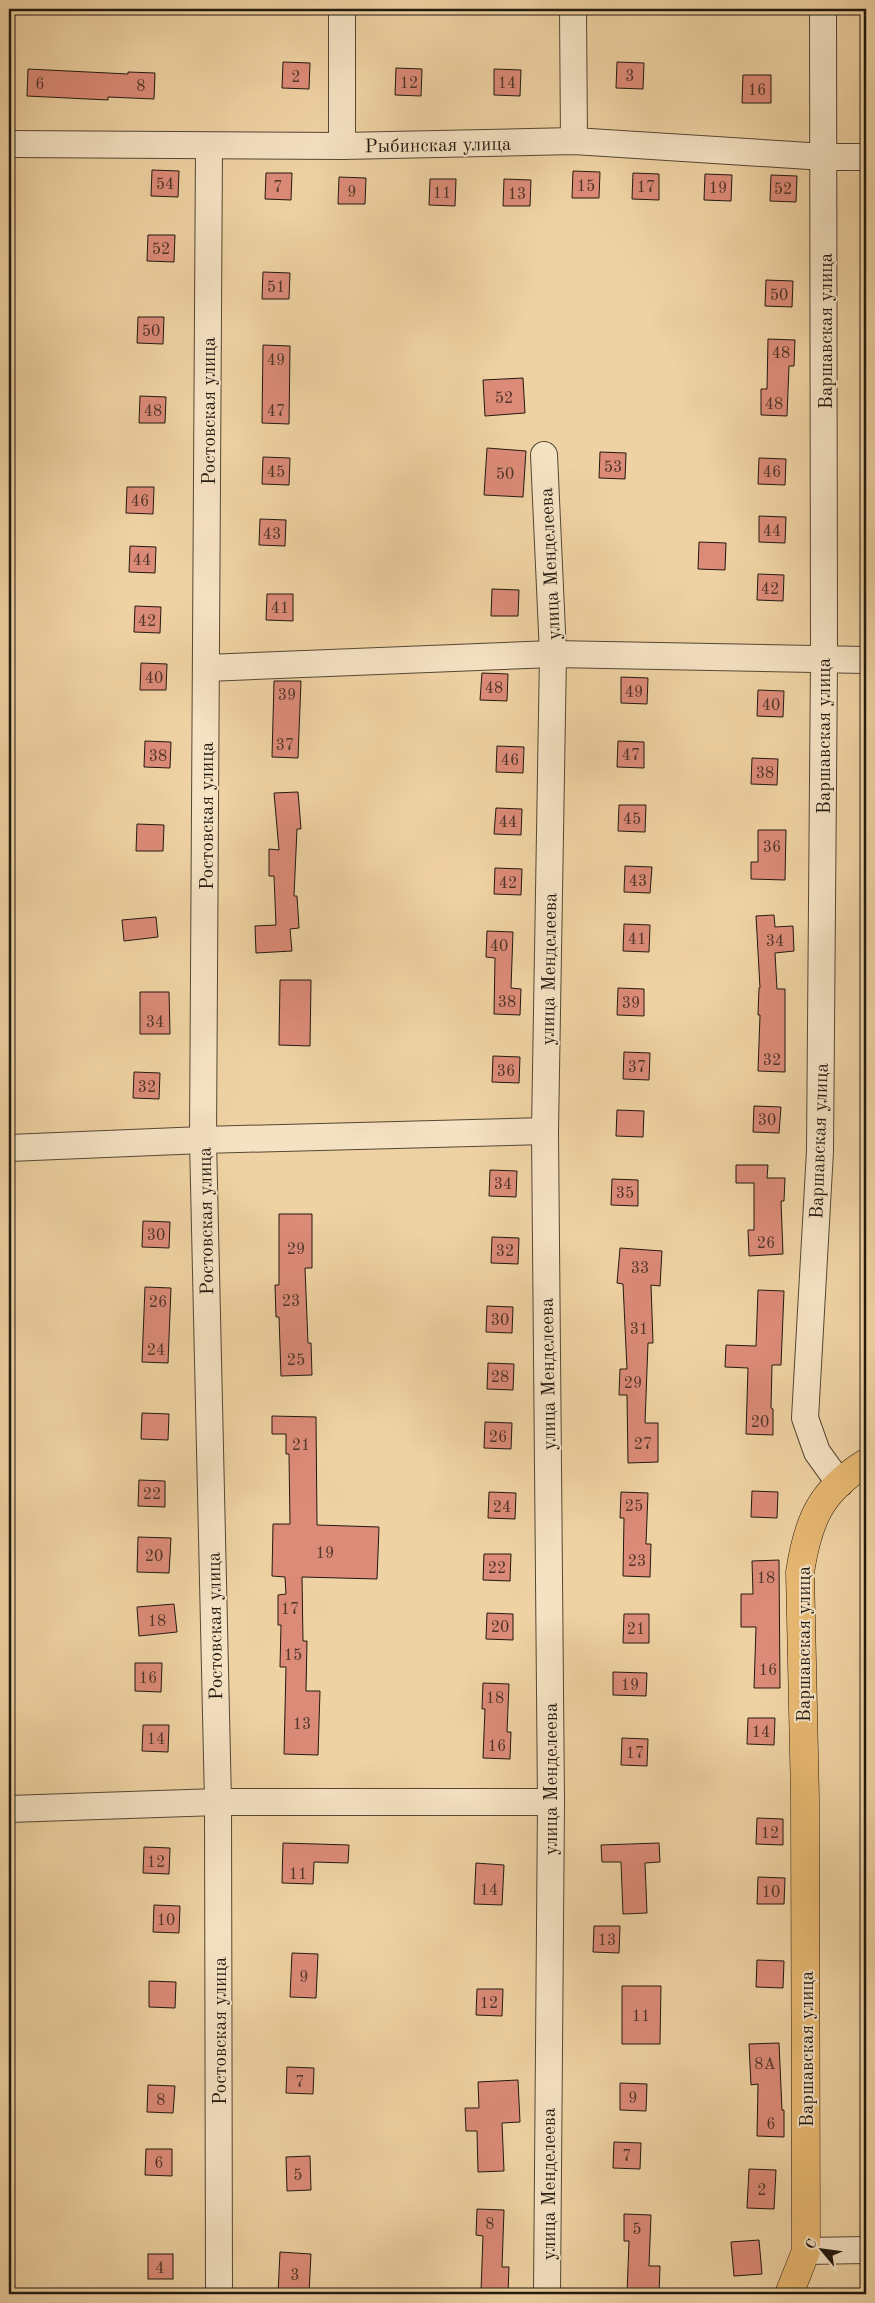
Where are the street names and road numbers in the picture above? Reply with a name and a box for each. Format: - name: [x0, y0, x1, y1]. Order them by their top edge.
- street label: Рыбинская улица: [365, 136, 512, 157]
- street label: Варшавская улица: [818, 252, 837, 409]
- street label: Ростовская улица: [201, 336, 220, 485]
- street label: улица Менделеева: [538, 487, 565, 641]
- street label: Варшавская улица: [816, 657, 835, 814]
- street label: Ростовская улица: [199, 741, 218, 890]
- street label: улица Менделеева: [540, 892, 561, 1046]
- street label: Варшавская улица: [808, 1062, 833, 1220]
- street label: Ростовская улица: [197, 1146, 218, 1295]
- street label: улица Менделеева: [539, 1297, 560, 1450]
- street label: Ростовская улица: [206, 1551, 227, 1700]
- street label: Варшавская улица: [796, 1565, 815, 1722]
- street label: улица Менделеева: [543, 1702, 562, 1855]
- street label: Ростовская улица: [212, 1956, 231, 2105]
- street label: Варшавская улица: [799, 1970, 818, 2127]
- street label: улица Менделеева: [541, 2107, 560, 2260]

